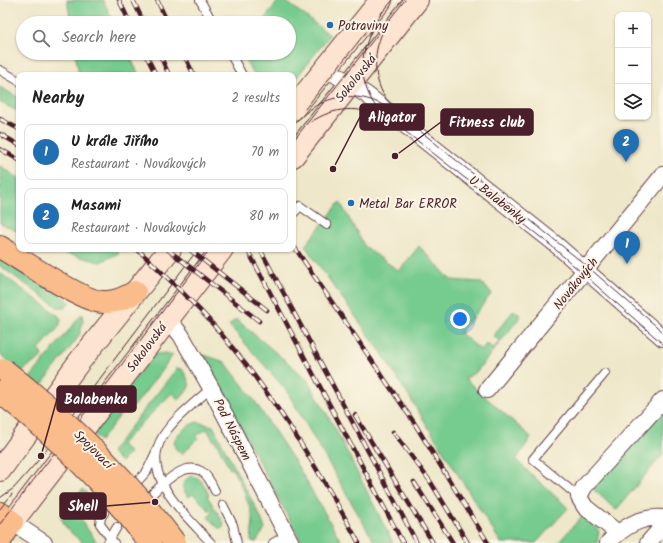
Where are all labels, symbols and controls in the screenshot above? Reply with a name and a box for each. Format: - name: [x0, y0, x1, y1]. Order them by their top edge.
- map controls: [615, 12, 651, 120]
- button: +: [615, 12, 651, 48]
- search box: [16, 16, 296, 60]
- place label: Potraviny: [338, 16, 389, 37]
- marker: Potraviny: [325, 20, 335, 30]
- text: Search here: [62, 26, 136, 50]
- icon: search: [30, 27, 52, 49]
- button: −: [615, 48, 651, 84]
- street label: Sokolovská: [330, 49, 383, 108]
- button: layers: [615, 84, 651, 120]
- text: Nearby: [32, 85, 84, 112]
- text: 2 results: [232, 88, 280, 109]
- callout: Aligator: [360, 104, 424, 130]
- text: Aligator: [368, 107, 417, 129]
- callout: Fitness club: [441, 109, 533, 135]
- text: Fitness club: [449, 112, 525, 134]
- pin: 2: [613, 129, 639, 162]
- text: U krále Jiřího: [71, 130, 159, 154]
- text: 1: [44, 142, 48, 163]
- text: 70 m: [251, 142, 279, 163]
- text: Restaurant · Novákových: [71, 154, 206, 175]
- street label: U Balabenky: [464, 171, 531, 230]
- text: Masami: [71, 194, 121, 218]
- place label: Metal Bar ERROR: [359, 194, 457, 215]
- marker: Metal Bar ERROR: [346, 198, 356, 208]
- text: 2: [42, 206, 50, 227]
- text: 80 m: [249, 206, 279, 227]
- text: Restaurant · Novákových: [71, 218, 206, 239]
- pin: 1: [614, 231, 640, 264]
- street label: Novákových: [548, 253, 604, 315]
- your location: [450, 309, 470, 329]
- street label: Sokolovská: [122, 317, 174, 377]
- callout: Balabenka: [57, 386, 136, 412]
- text: Balabenka: [64, 389, 128, 411]
- street label: Pod Náspem: [207, 395, 256, 465]
- street label: Spojovací: [68, 425, 119, 476]
- callout: Shell: [60, 493, 106, 519]
- text: Shell: [68, 496, 98, 518]

